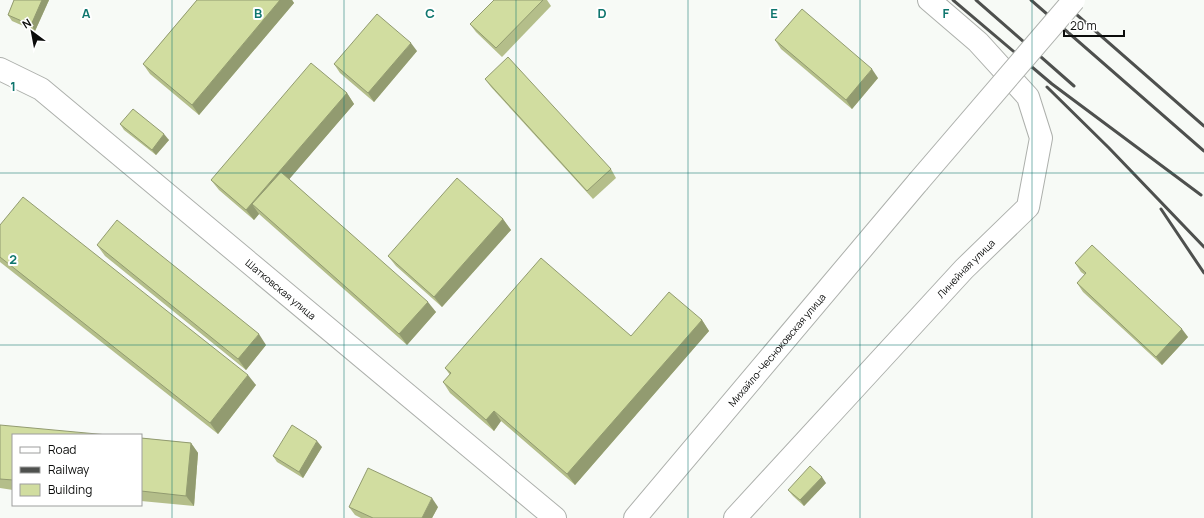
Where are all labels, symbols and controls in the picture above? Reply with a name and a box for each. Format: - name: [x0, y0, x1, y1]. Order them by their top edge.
- text: A: [82, 4, 91, 22]
- text: B: [254, 4, 262, 22]
- text: C: [425, 4, 435, 22]
- text: D: [597, 4, 607, 22]
- text: E: [770, 4, 778, 22]
- text: F: [943, 4, 950, 22]
- north arrow: [12, 12, 52, 52]
- scale bar: [1064, 12, 1124, 38]
- text: N: [19, 15, 34, 32]
- text: 20 m: [1070, 17, 1097, 34]
- text: 1: [10, 77, 16, 95]
- street label: Линейная улица: [934, 236, 998, 301]
- text: 2: [9, 250, 17, 268]
- street label: Шатковская улица: [243, 256, 319, 323]
- street label: Михайло-Чесноковская улица: [725, 290, 829, 409]
- legend: [12, 434, 142, 506]
- text: Road: [48, 441, 76, 458]
- text: Railway: [48, 461, 90, 478]
- text: Building: [48, 481, 92, 498]

